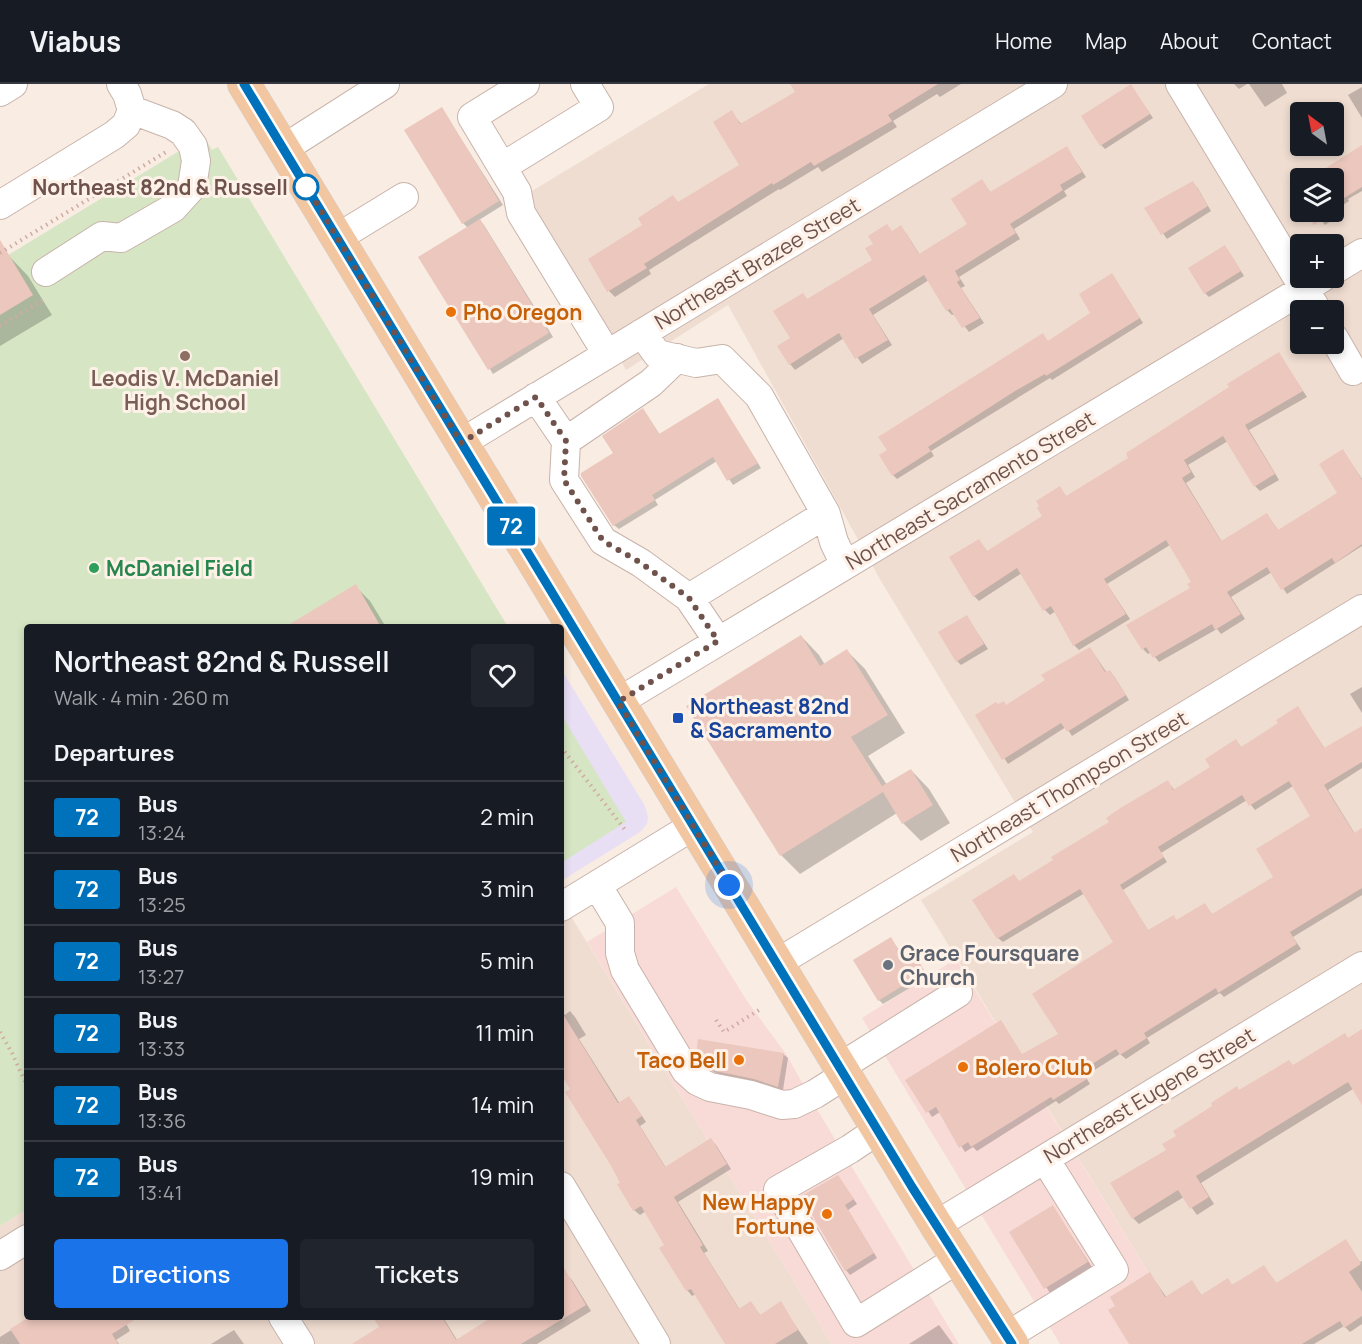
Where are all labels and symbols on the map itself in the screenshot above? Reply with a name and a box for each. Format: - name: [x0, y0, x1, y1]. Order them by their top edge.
- north arrow: [1290, 102, 1344, 156]
- place label: Northeast 82nd & Russell: [32, 173, 288, 201]
- marker: Northeast 82nd & Russell: [293, 174, 319, 200]
- street label: Northeast Brazee Street: [649, 190, 865, 336]
- place label: Pho Oregon: [463, 298, 582, 326]
- marker: Pho Oregon: [444, 305, 458, 319]
- marker: Leodis V. McDaniel High School: [178, 349, 192, 363]
- place label: Leodis V. McDaniel High School: [91, 364, 279, 416]
- street label: Northeast Sacramento Street: [840, 404, 1100, 576]
- line badge: 72: [484, 506, 538, 546]
- place label: McDaniel Field: [106, 554, 253, 582]
- marker: McDaniel Field: [87, 561, 101, 575]
- place label: Northeast 82nd & Sacramento: [690, 692, 849, 744]
- street label: Northeast Thompson Street: [945, 704, 1193, 868]
- marker: Northeast 82nd & Sacramento: [671, 711, 685, 725]
- your location: [714, 870, 744, 900]
- place label: Grace Foursquare Church: [900, 939, 1079, 991]
- marker: Grace Foursquare Church: [881, 958, 895, 972]
- street label: Northeast Eugene Street: [1038, 1021, 1260, 1169]
- place label: Taco Bell: [637, 1046, 727, 1074]
- marker: Taco Bell: [732, 1053, 746, 1067]
- place label: Bolero Club: [975, 1053, 1093, 1081]
- marker: Bolero Club: [956, 1060, 970, 1074]
- place label: New Happy Fortune: [702, 1188, 815, 1240]
- marker: New Happy Fortune: [820, 1207, 834, 1221]

